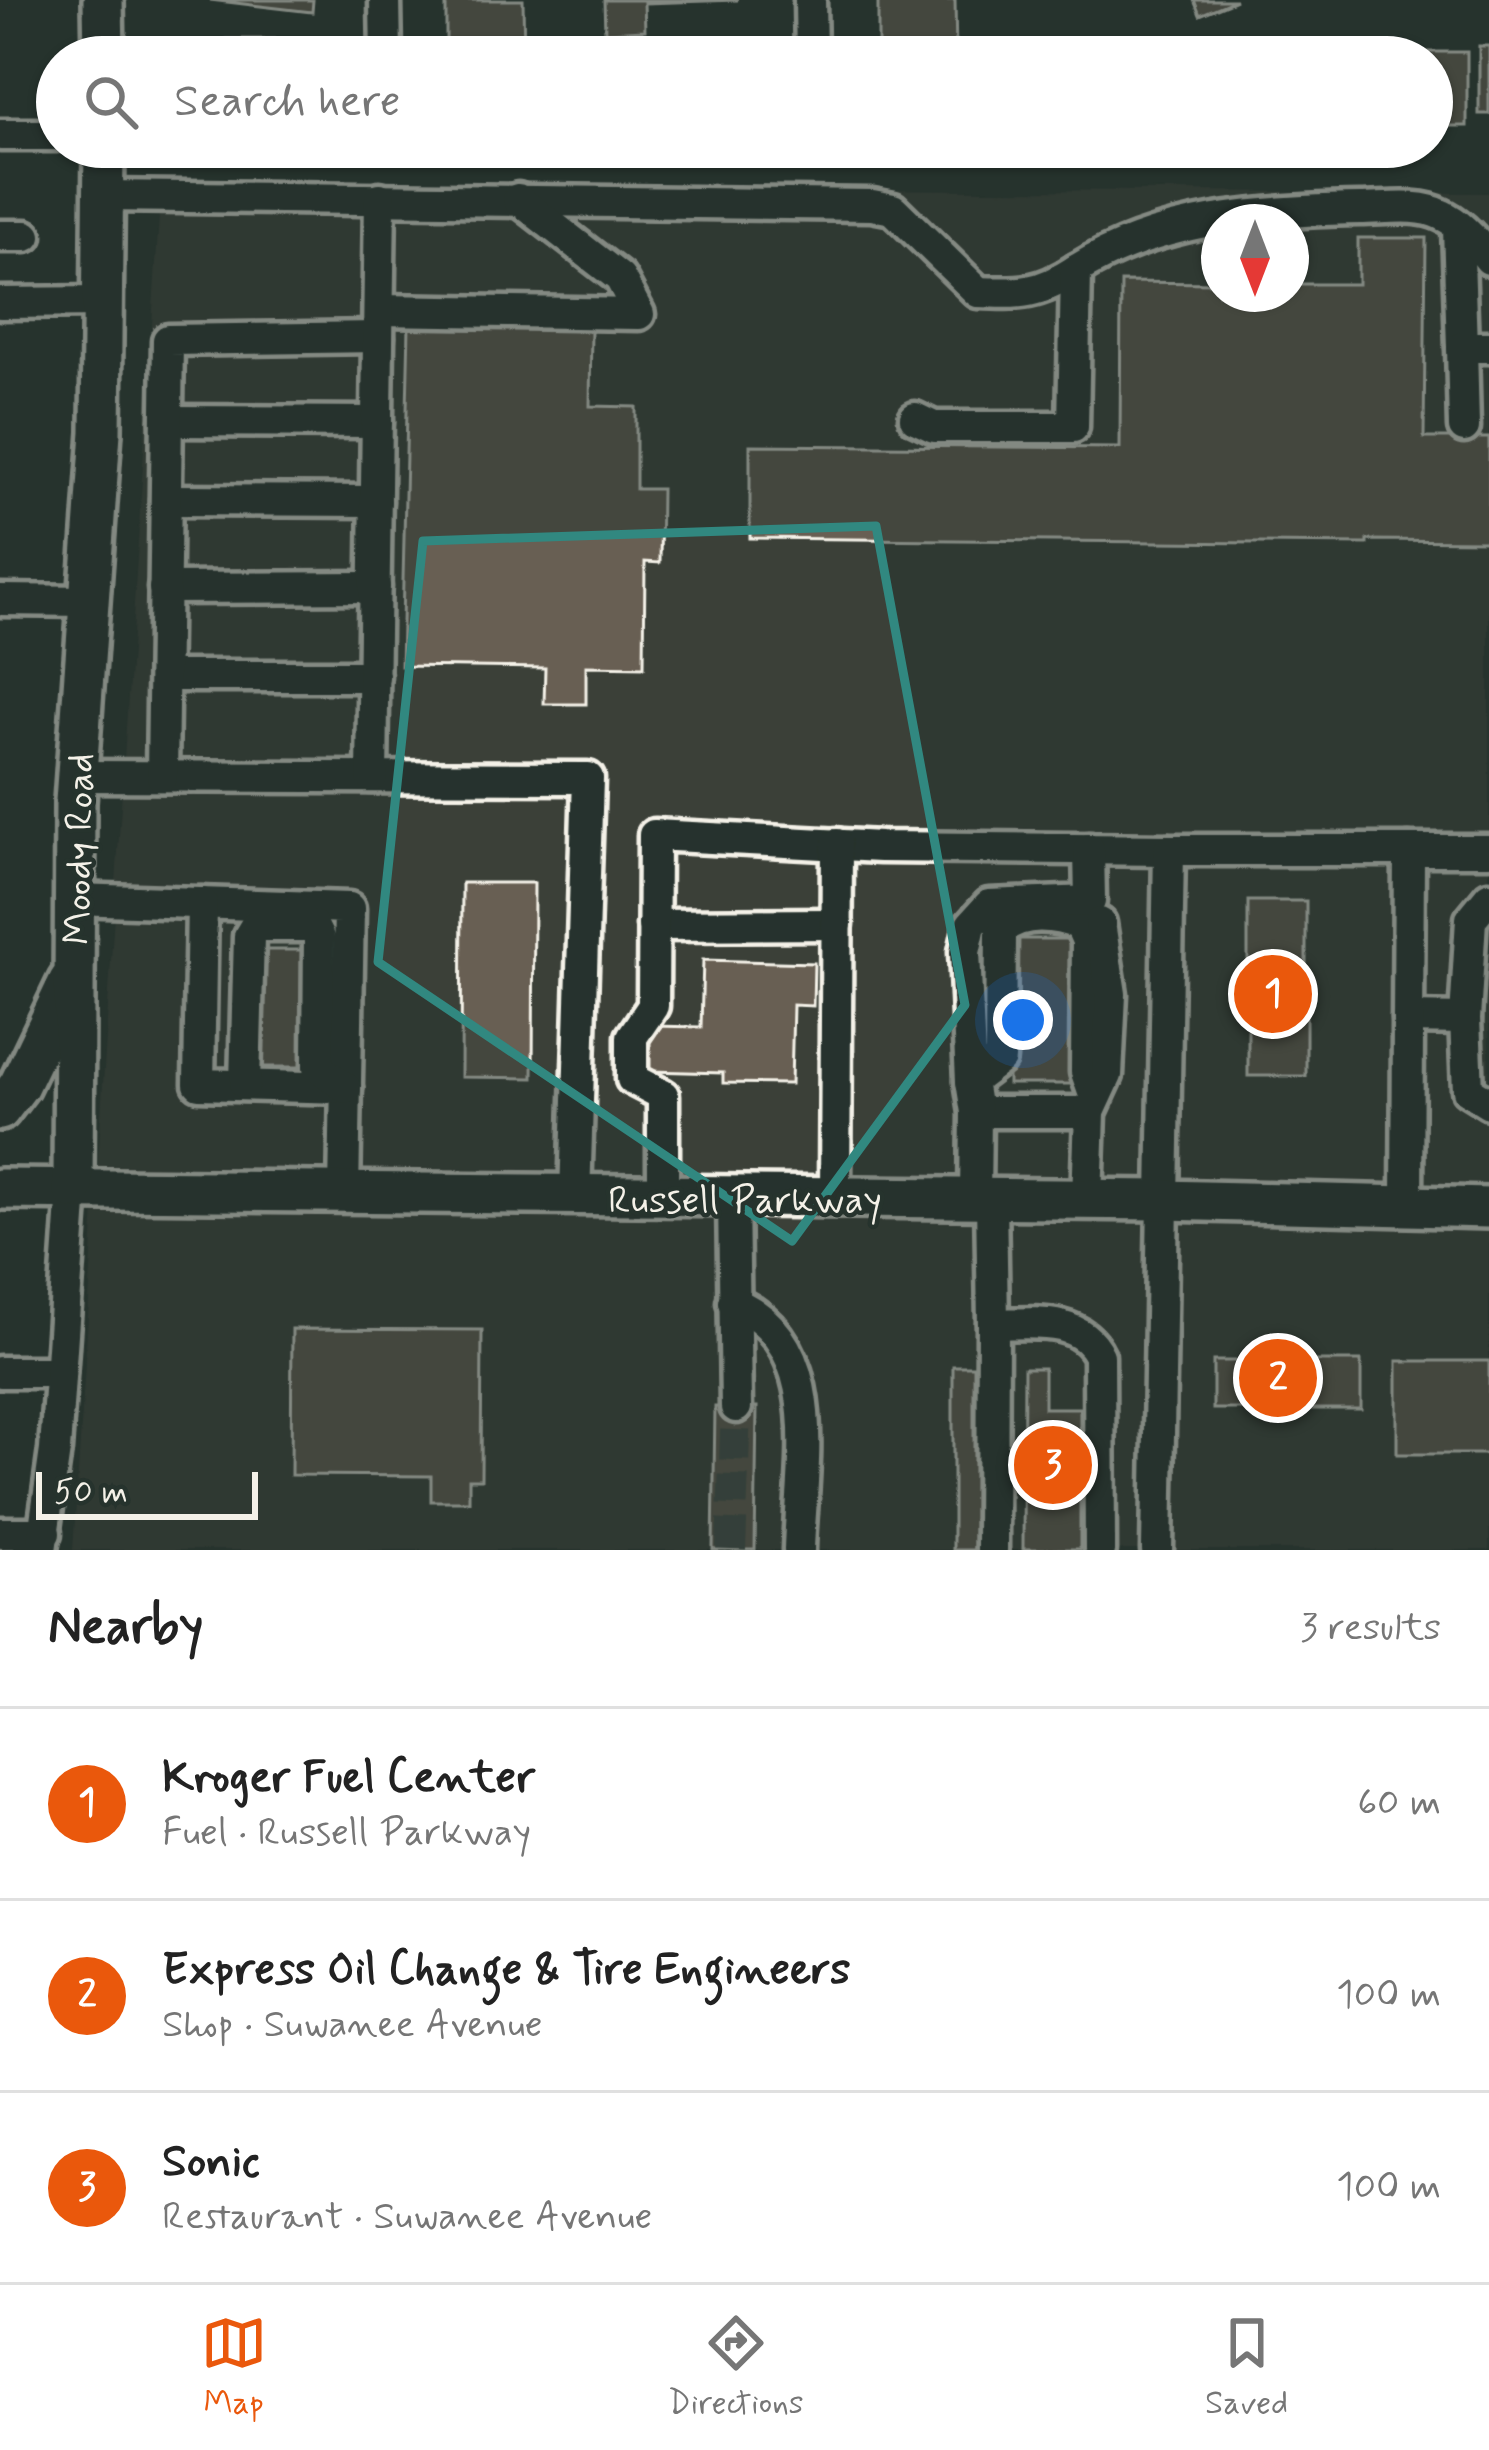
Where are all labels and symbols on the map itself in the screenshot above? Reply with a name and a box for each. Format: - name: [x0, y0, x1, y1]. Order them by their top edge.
- north arrow: [1201, 204, 1309, 312]
- street label: Moody Road: [53, 753, 108, 945]
- pin: 1: [1234, 949, 1312, 1039]
- your location: [993, 990, 1053, 1050]
- street label: Russell Parkway: [608, 1176, 882, 1227]
- pin: 2: [1239, 1333, 1317, 1423]
- pin: 3: [1014, 1420, 1092, 1510]
- scale bar: [36, 1466, 258, 1519]

